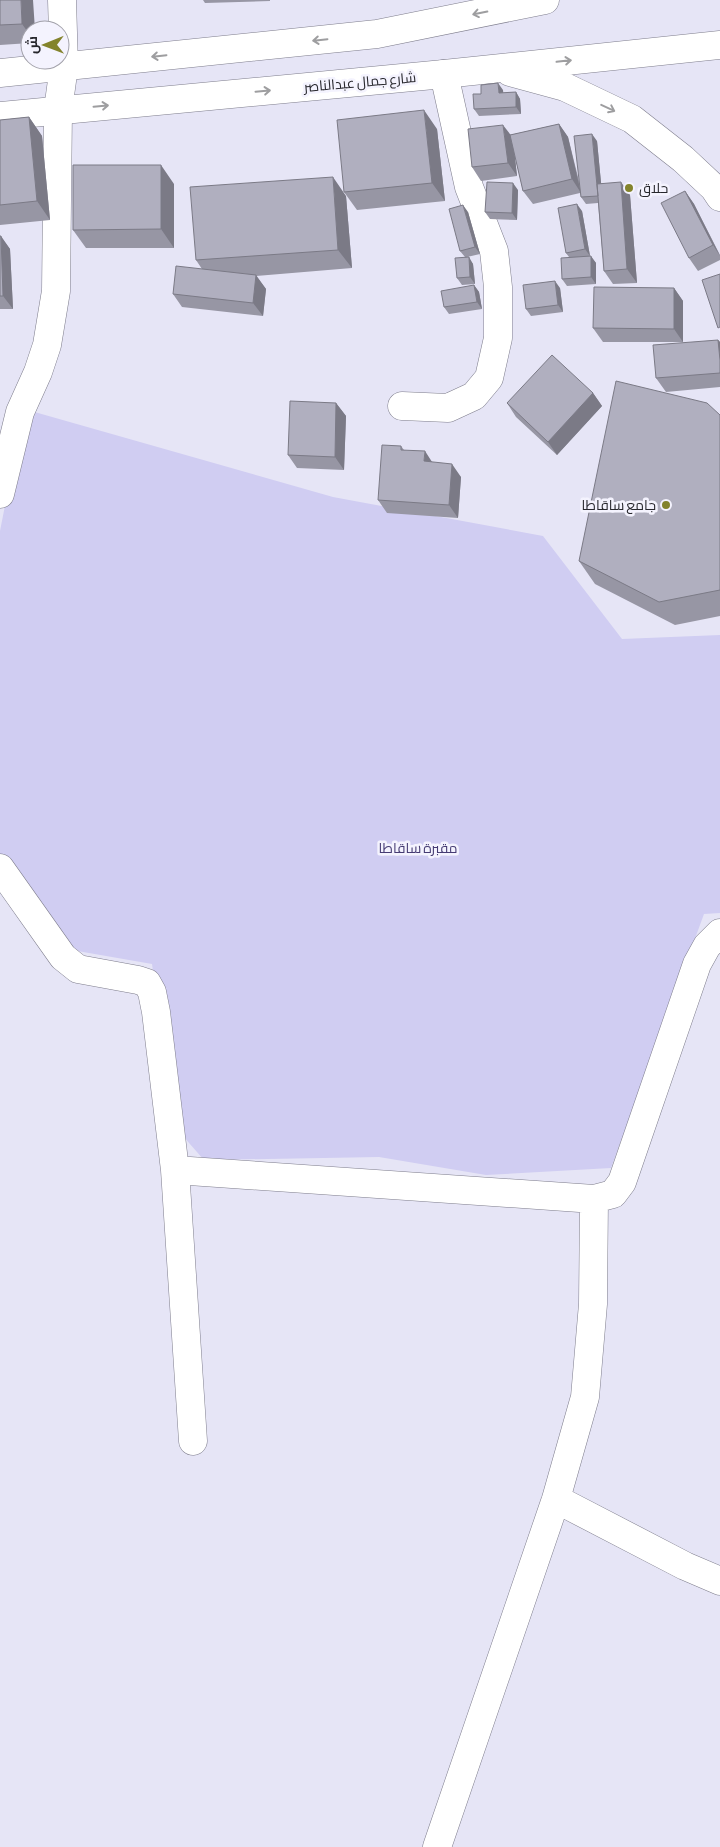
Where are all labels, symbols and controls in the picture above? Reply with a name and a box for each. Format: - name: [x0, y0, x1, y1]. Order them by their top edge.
- one-way arrow: [473, 9, 489, 18]
- north arrow: [20, 20, 70, 70]
- one-way arrow: [313, 35, 329, 44]
- text: ش: [24, 36, 41, 54]
- one-way arrow: [151, 51, 167, 61]
- one-way arrow: [555, 56, 571, 66]
- street label: شارع جمال عبدالناصر: [302, 69, 417, 96]
- one-way arrow: [254, 86, 270, 96]
- one-way arrow: [92, 101, 108, 111]
- one-way arrow: [600, 103, 615, 113]
- place label: حلاق: [639, 180, 668, 197]
- marker: حلاق: [623, 182, 635, 194]
- place label: جامع ساقاطا: [581, 497, 656, 514]
- marker: جامع ساقاطا: [660, 499, 672, 511]
- park label: مقبرة ساقاطا: [378, 840, 458, 856]

